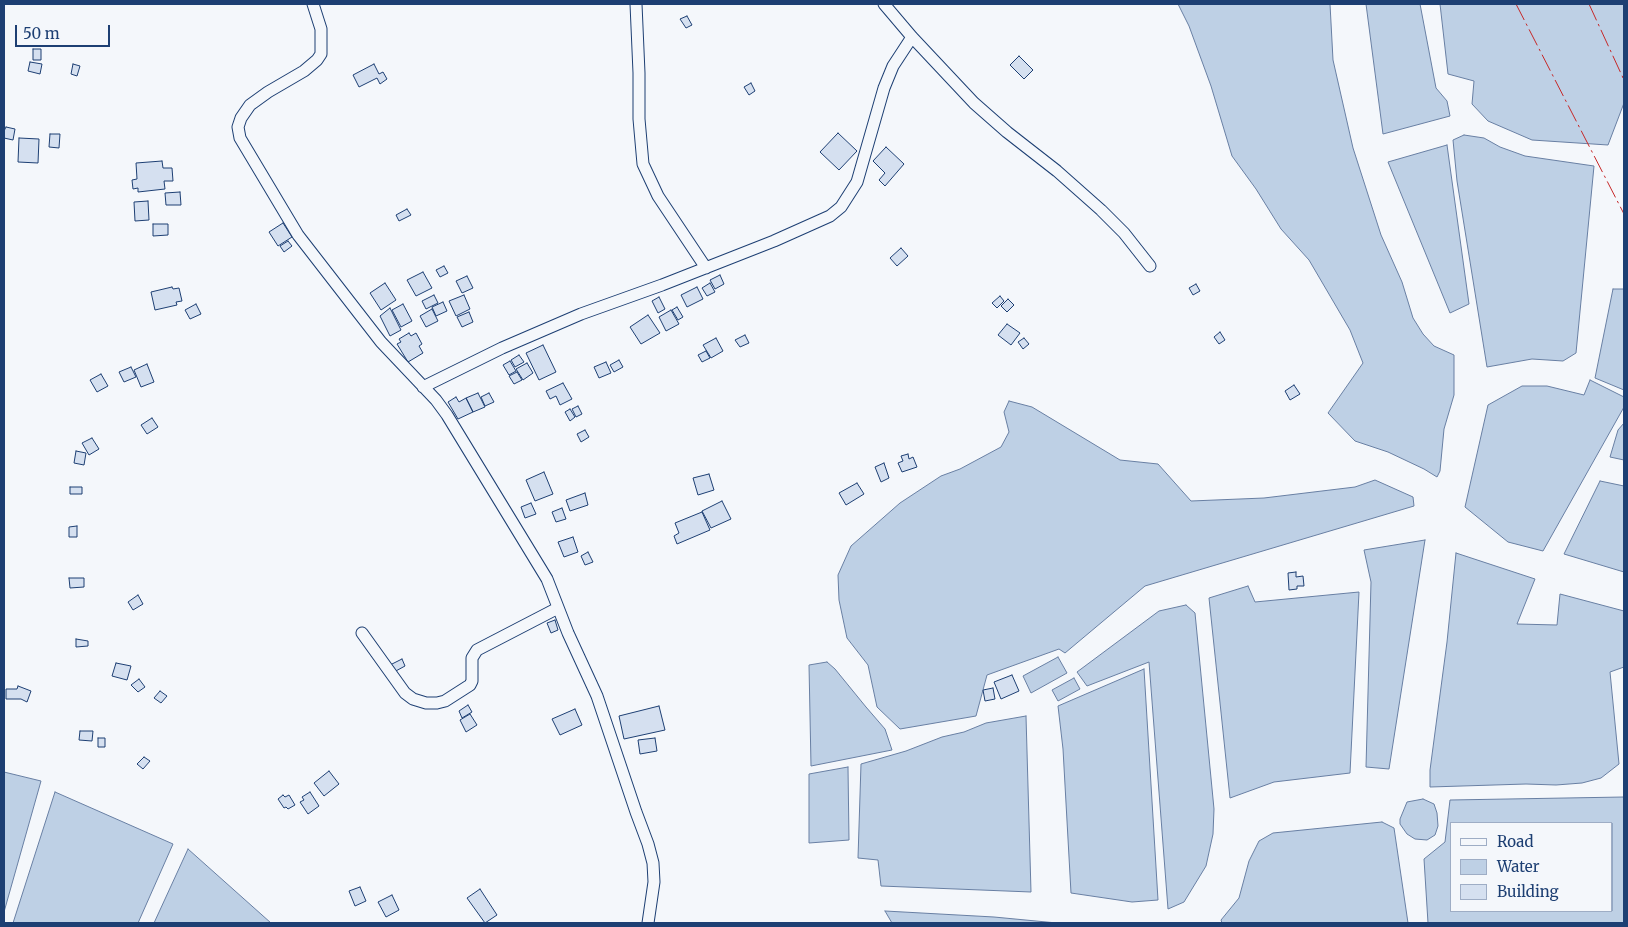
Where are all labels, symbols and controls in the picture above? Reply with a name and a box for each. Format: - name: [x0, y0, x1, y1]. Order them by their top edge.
- scale bar: [18, 15, 112, 47]
- text: 50 m: [23, 24, 60, 43]
- legend: [1450, 822, 1613, 912]
- text: Road: [1497, 832, 1533, 851]
- text: Water: [1497, 857, 1539, 876]
- text: Building: [1497, 882, 1559, 901]

